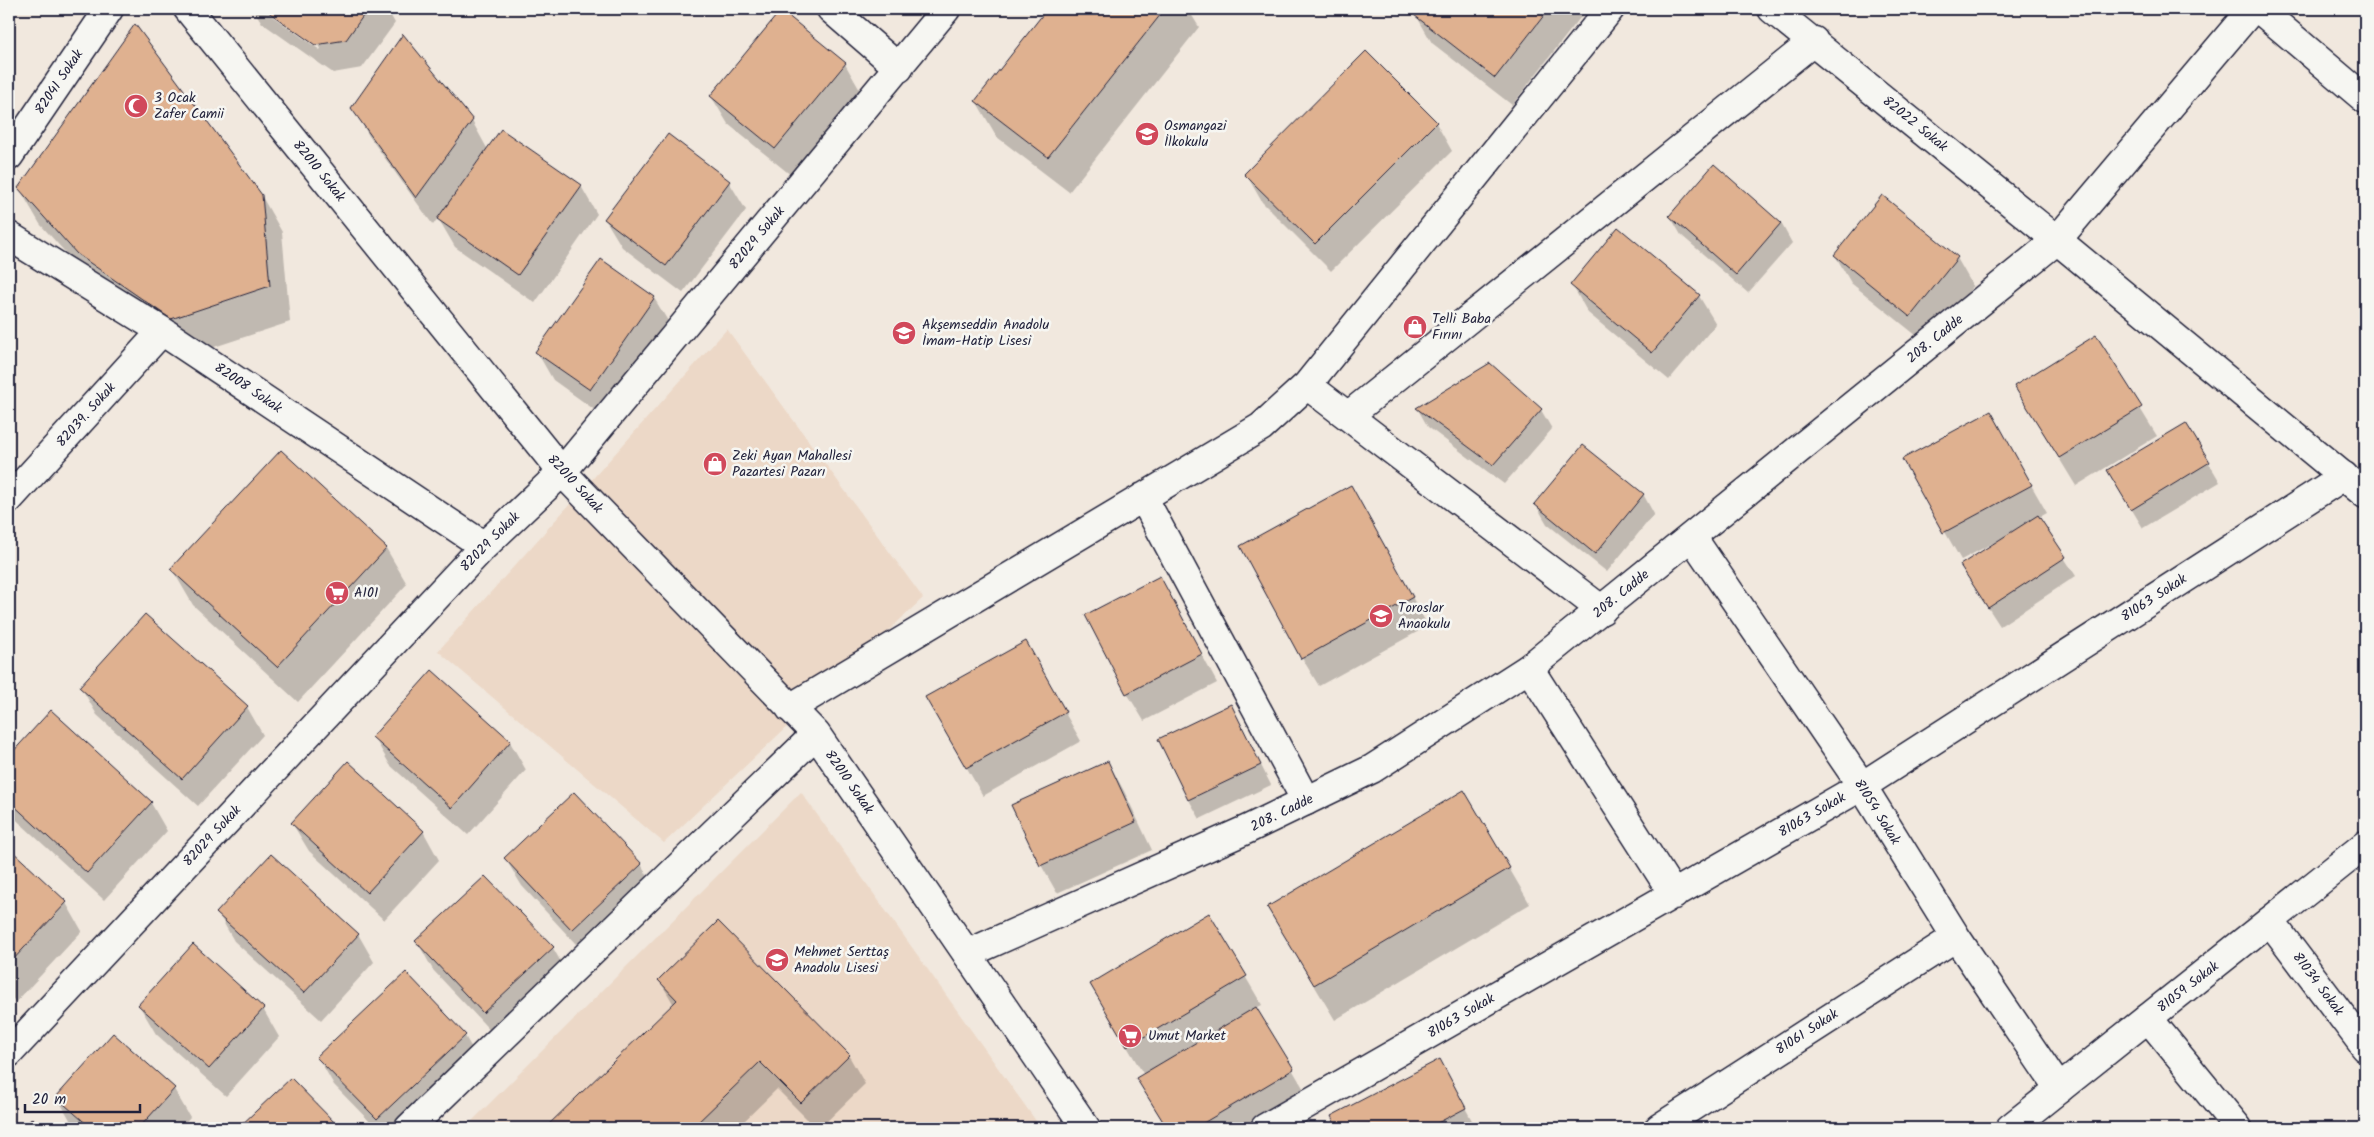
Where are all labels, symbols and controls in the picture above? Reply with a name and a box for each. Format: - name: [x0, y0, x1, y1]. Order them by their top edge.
- street label: 82041 Sokak: [29, 45, 89, 119]
- place label: 3 Ocak Zafer Camii: [154, 87, 224, 125]
- street label: 82022 Sokak: [1877, 91, 1953, 158]
- mosque icon: 3 Ocak Zafer Camii: [123, 93, 149, 119]
- place label: Osmangazi İlkokulu: [1164, 115, 1227, 153]
- school or university icon: Osmangazi İlkokulu: [1134, 121, 1160, 147]
- street label: 82010 Sokak: [287, 135, 351, 207]
- street label: 82029 Sokak: [724, 201, 791, 275]
- place label: Telli Baba Fırını: [1432, 308, 1491, 346]
- street label: 208. Cadde: [1902, 309, 1969, 369]
- place label: Akşemseddin Anadolu İmam-Hatip Lisesi: [922, 314, 1049, 352]
- shop icon: Telli Baba Fırını: [1402, 314, 1428, 340]
- school or university icon: Akşemseddin Anadolu İmam-Hatip Lisesi: [891, 320, 917, 346]
- street label: 82008 Sokak: [209, 357, 287, 419]
- street label: 82039. Sokak: [51, 377, 121, 452]
- place label: Zeki Ayan Mahallesi Pazartesi Pazarı: [732, 445, 852, 483]
- street label: 82010 Sokak: [542, 449, 609, 519]
- shop icon: Zeki Ayan Mahallesi Pazartesi Pazarı: [702, 451, 728, 477]
- street label: 82029 Sokak: [455, 506, 526, 577]
- street label: 208. Cadde: [1588, 564, 1655, 624]
- street label: 81063 Sokak: [2117, 568, 2192, 628]
- supermarket icon: A101: [324, 580, 350, 606]
- place label: A101: [354, 582, 378, 604]
- place label: Toroslar Anaokulu: [1398, 597, 1451, 635]
- school or university icon: Toroslar Anaokulu: [1368, 603, 1394, 629]
- street label: 82010 Sokak: [819, 745, 879, 819]
- street label: 81054 Sokak: [1848, 775, 1906, 850]
- street label: 81063 Sokak: [1774, 787, 1850, 843]
- street label: 208. Cadde: [1247, 788, 1318, 838]
- street label: 82029 Sokak: [177, 800, 247, 872]
- place label: Mehmet Serttaş Anadolu Lisesi: [794, 941, 889, 979]
- school or university icon: Mehmet Serttaş Anadolu Lisesi: [764, 947, 790, 973]
- street label: 81034 Sokak: [2287, 948, 2349, 1021]
- street label: 81059 Sokak: [2152, 956, 2224, 1018]
- street label: 81063 Sokak: [1423, 988, 1499, 1044]
- street label: 81061 Sokak: [1771, 1003, 1843, 1061]
- supermarket icon: Umut Market: [1117, 1023, 1143, 1049]
- place label: Umut Market: [1148, 1025, 1226, 1047]
- scale bar: [25, 1082, 140, 1114]
- text: 20 m: [32, 1088, 66, 1112]

